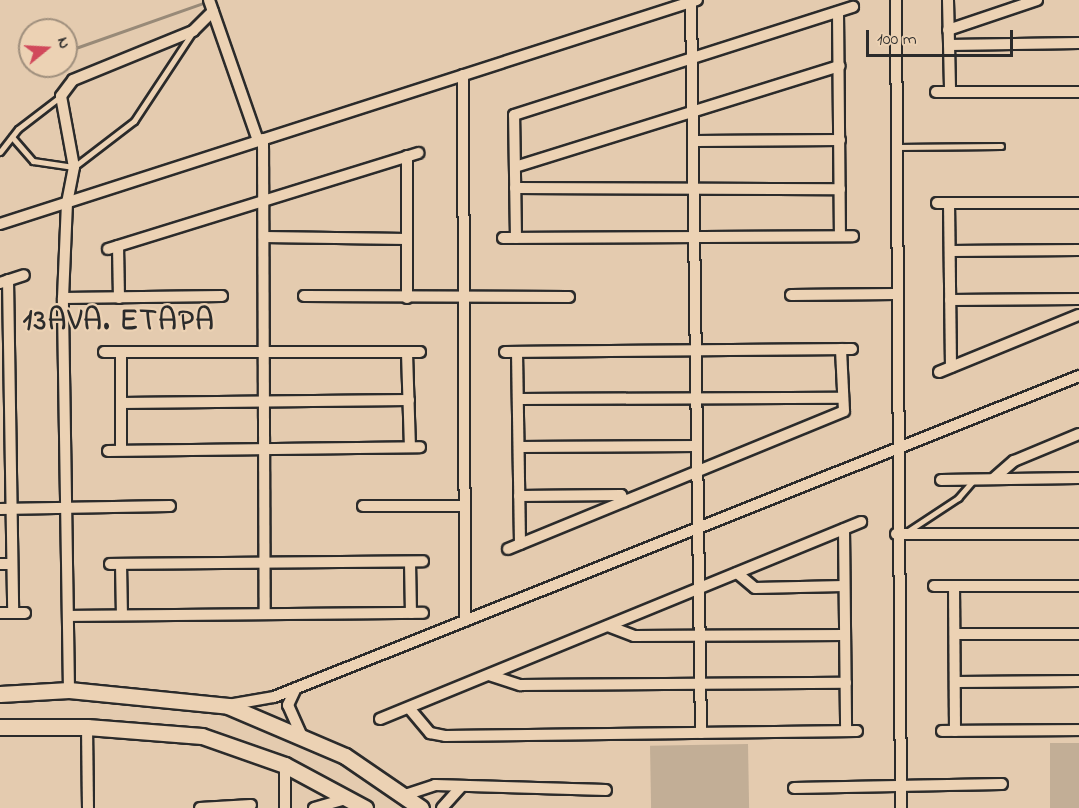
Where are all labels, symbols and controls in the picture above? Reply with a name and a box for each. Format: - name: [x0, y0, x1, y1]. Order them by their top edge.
- north arrow: [18, 18, 78, 78]
- scale bar: [869, 18, 1016, 56]
- text: 100 m: [877, 27, 917, 53]
- text: N: [50, 34, 76, 52]
- district label: 13AVA. ETAPA: [23, 304, 215, 340]

